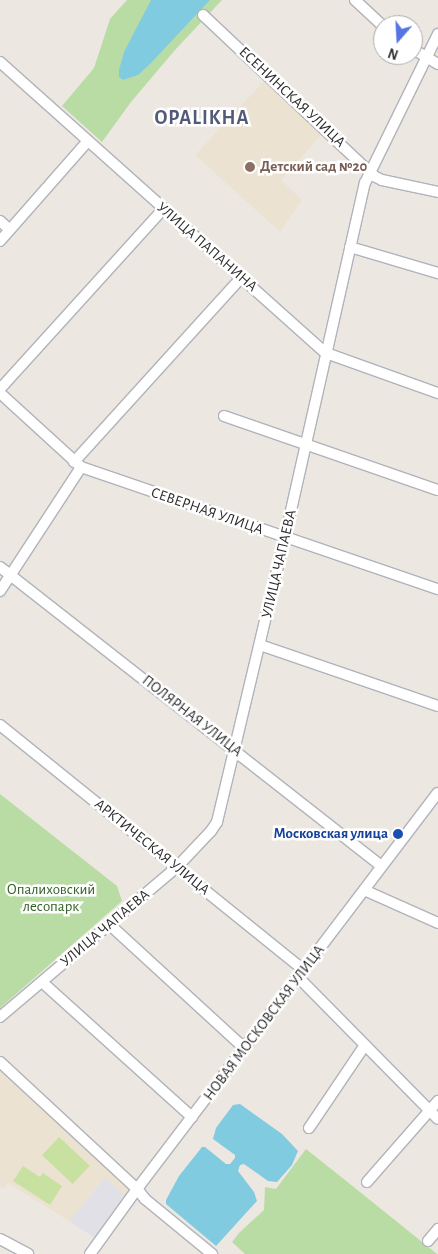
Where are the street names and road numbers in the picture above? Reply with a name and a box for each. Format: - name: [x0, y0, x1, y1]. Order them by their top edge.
- street label: ЕСЕНИНСКАЯ УЛИЦА: [235, 43, 349, 151]
- street label: УЛИЦА ПАПАНИНА: [153, 198, 261, 296]
- street label: СЕВЕРНАЯ УЛИЦА: [148, 483, 266, 539]
- street label: УЛИЦА ЧАПАЕВА: [258, 508, 300, 620]
- street label: ПОЛЯРНАЯ УЛИЦА: [138, 671, 246, 761]
- street label: АРКТИЧЕСКАЯ УЛИЦА: [91, 795, 213, 899]
- street label: УЛИЦА ЧАПАЕВА: [57, 886, 153, 970]
- street label: НОВАЯ МОСКОВСКАЯ УЛИЦА: [200, 942, 328, 1104]

